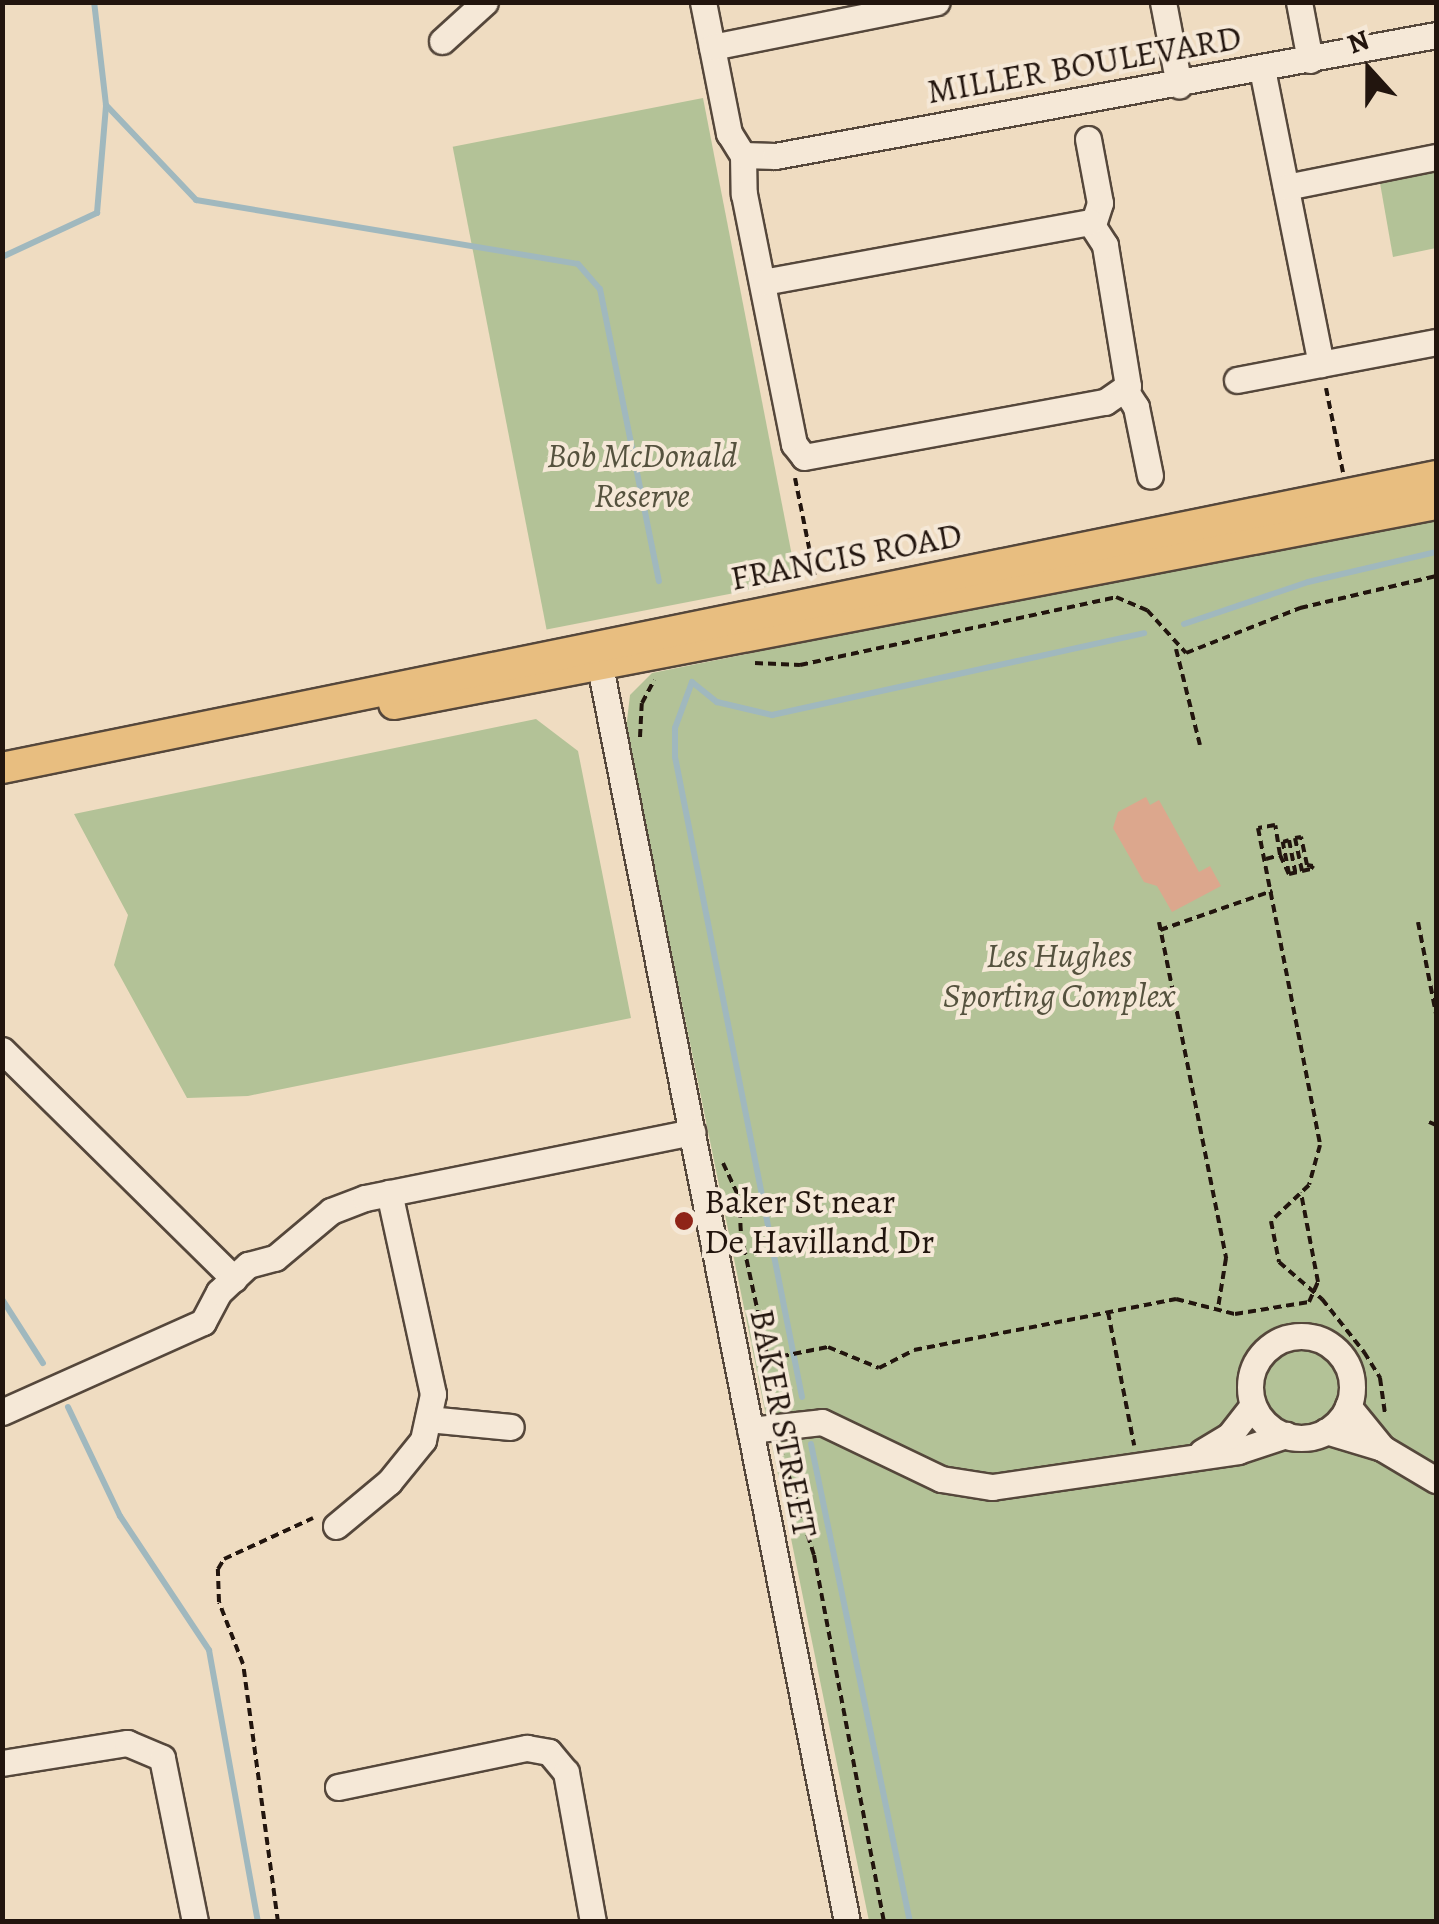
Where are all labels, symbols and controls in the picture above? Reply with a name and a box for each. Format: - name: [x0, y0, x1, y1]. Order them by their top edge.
- street label: MILLER BOULEVARD: [924, 16, 1244, 112]
- north arrow: [1319, 20, 1419, 120]
- text: N: [1342, 21, 1375, 63]
- park label: Bob McDonald Reserve: [547, 434, 737, 516]
- street label: FRANCIS ROAD: [727, 513, 965, 599]
- park label: Les Hughes Sporting Complex: [943, 934, 1175, 1016]
- place label: Baker St near De Havilland Dr: [704, 1180, 934, 1262]
- marker: Baker St near De Havilland Dr: [673, 1210, 695, 1232]
- street label: BAKER STREET: [741, 1305, 827, 1541]

